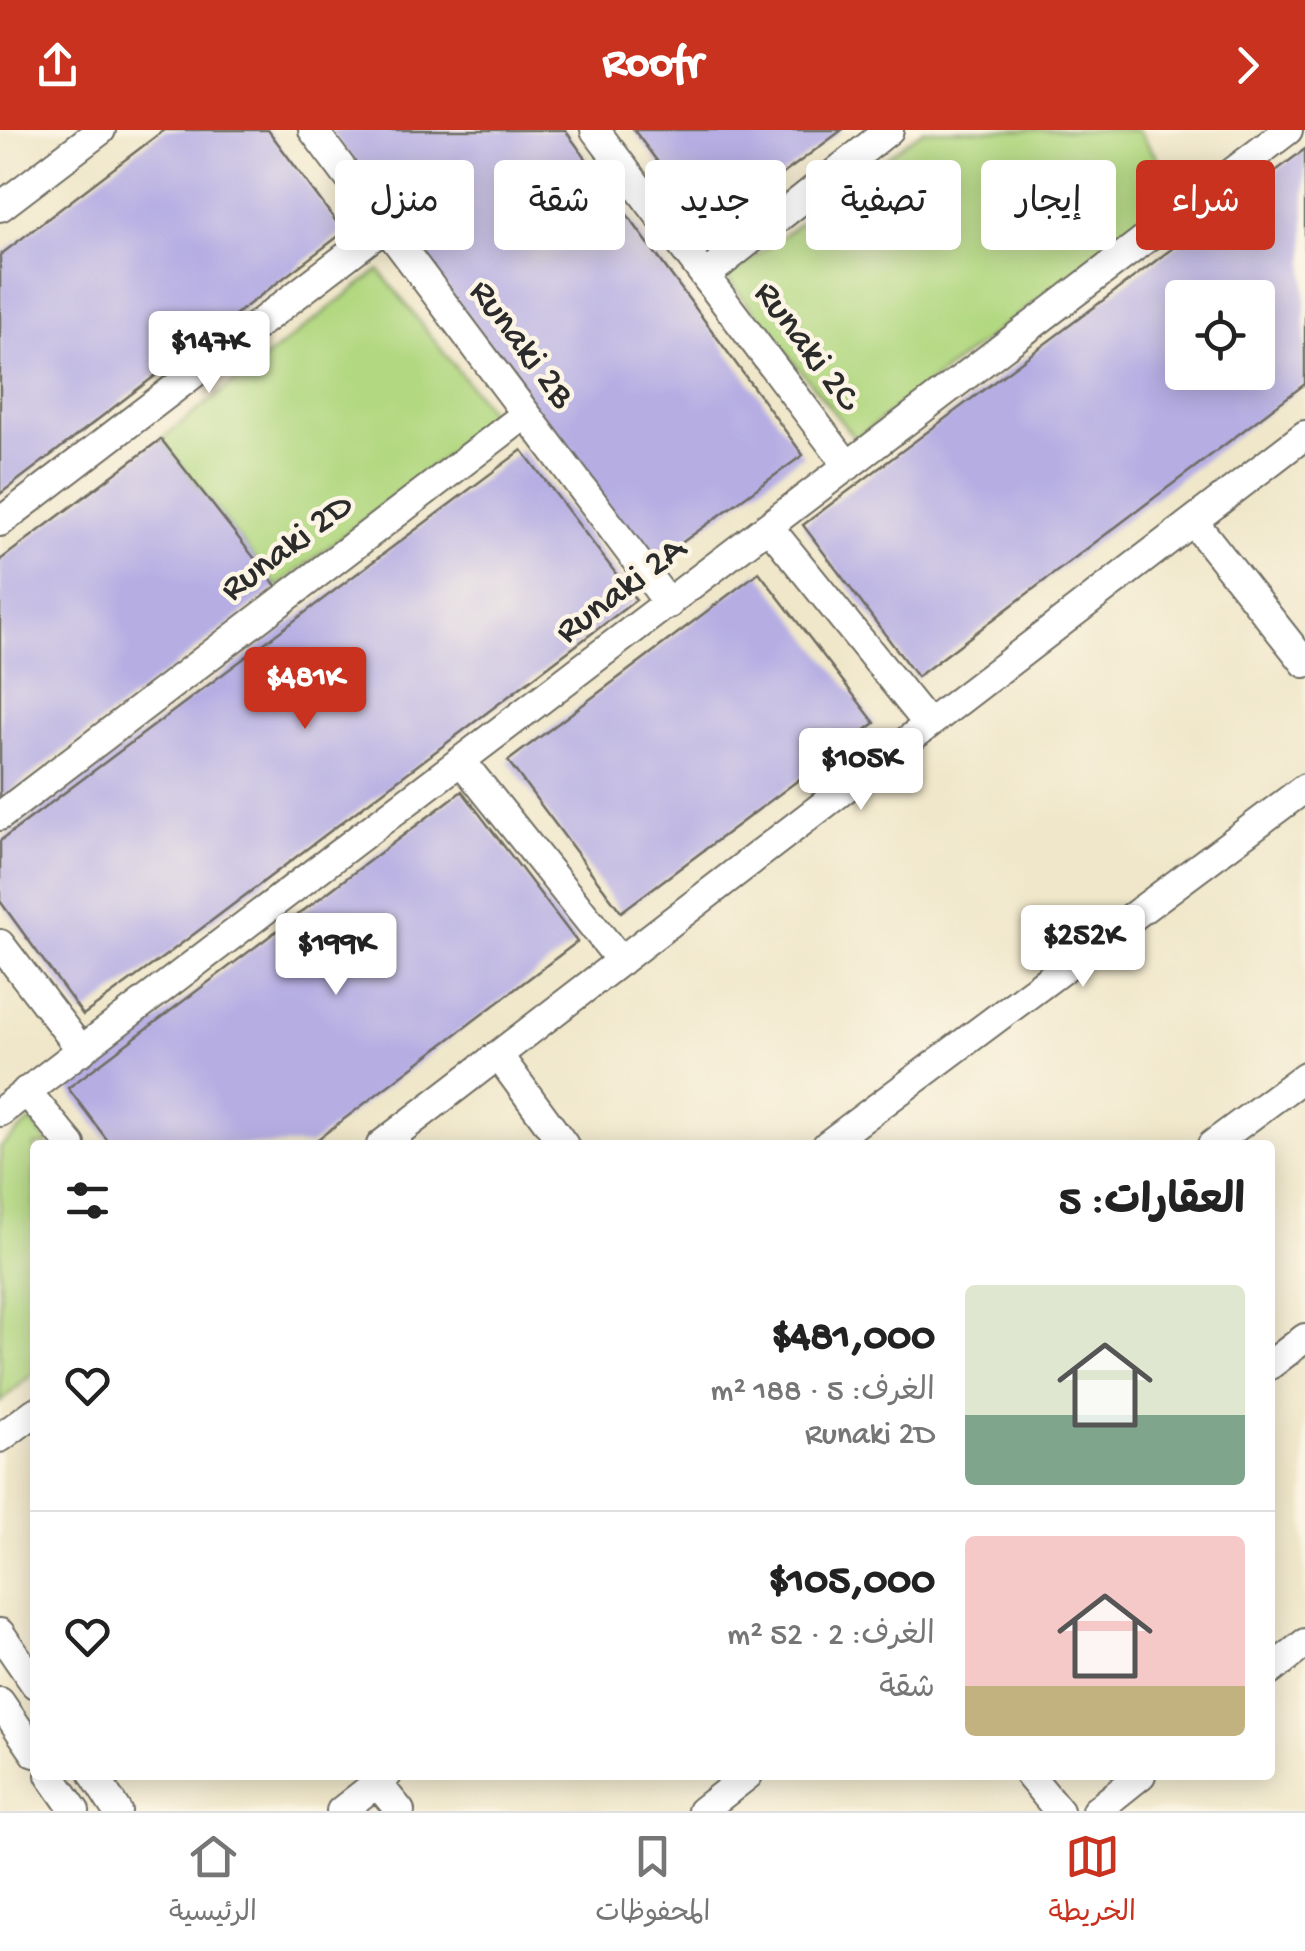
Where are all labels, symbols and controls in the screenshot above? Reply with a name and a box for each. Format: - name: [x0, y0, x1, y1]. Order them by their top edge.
- icon: share: [30, 38, 85, 93]
- icon: forward: [1220, 38, 1275, 93]
- text: Roofr: [603, 39, 703, 92]
- chip: منزل: [335, 160, 474, 250]
- chip: شقة: [494, 160, 625, 250]
- chip: جديد: [645, 160, 786, 250]
- chip: تصفية: [806, 160, 961, 250]
- chip: إيجار: [981, 160, 1116, 250]
- chip: شراء: [1136, 160, 1275, 250]
- street label: Runaki 2B: [458, 272, 583, 419]
- street label: Runaki 2C: [742, 274, 869, 422]
- map controls: [1165, 280, 1275, 390]
- button: locate: [1165, 280, 1275, 390]
- pin: $147K: [139, 311, 279, 396]
- text: $147K: [171, 324, 247, 362]
- street label: Runaki 2D: [213, 485, 363, 613]
- street label: Runaki 2A: [548, 527, 698, 655]
- pin: $481K: [235, 647, 375, 732]
- text: $481K: [266, 660, 344, 698]
- pin: $105K: [791, 728, 931, 813]
- text: $105K: [821, 741, 901, 779]
- pin: $252K: [1013, 905, 1153, 990]
- pin: $199K: [266, 913, 406, 998]
- text: $252K: [1043, 918, 1123, 956]
- text: $199K: [298, 926, 374, 964]
- icon: filters: [60, 1173, 115, 1228]
- text: العقارات: 5: [1059, 1180, 1245, 1229]
- text: $481,000: [772, 1315, 935, 1364]
- icon: home: [1045, 1325, 1165, 1445]
- icon: heart: [60, 1358, 115, 1413]
- text: الغرف: 5 · 188 m²: [711, 1374, 935, 1412]
- text: Runaki 2D: [805, 1417, 935, 1455]
- text: $105,000: [768, 1559, 935, 1608]
- icon: home: [1045, 1576, 1165, 1696]
- icon: heart: [60, 1609, 115, 1664]
- text: الغرف: 2 · 52 m²: [727, 1618, 935, 1656]
- text: شقة: [879, 1671, 935, 1709]
- tab: الرئيسية: [169, 1829, 257, 1935]
- tab: المحفوظات: [595, 1829, 710, 1935]
- tab: الخريطة: [1049, 1829, 1136, 1935]

